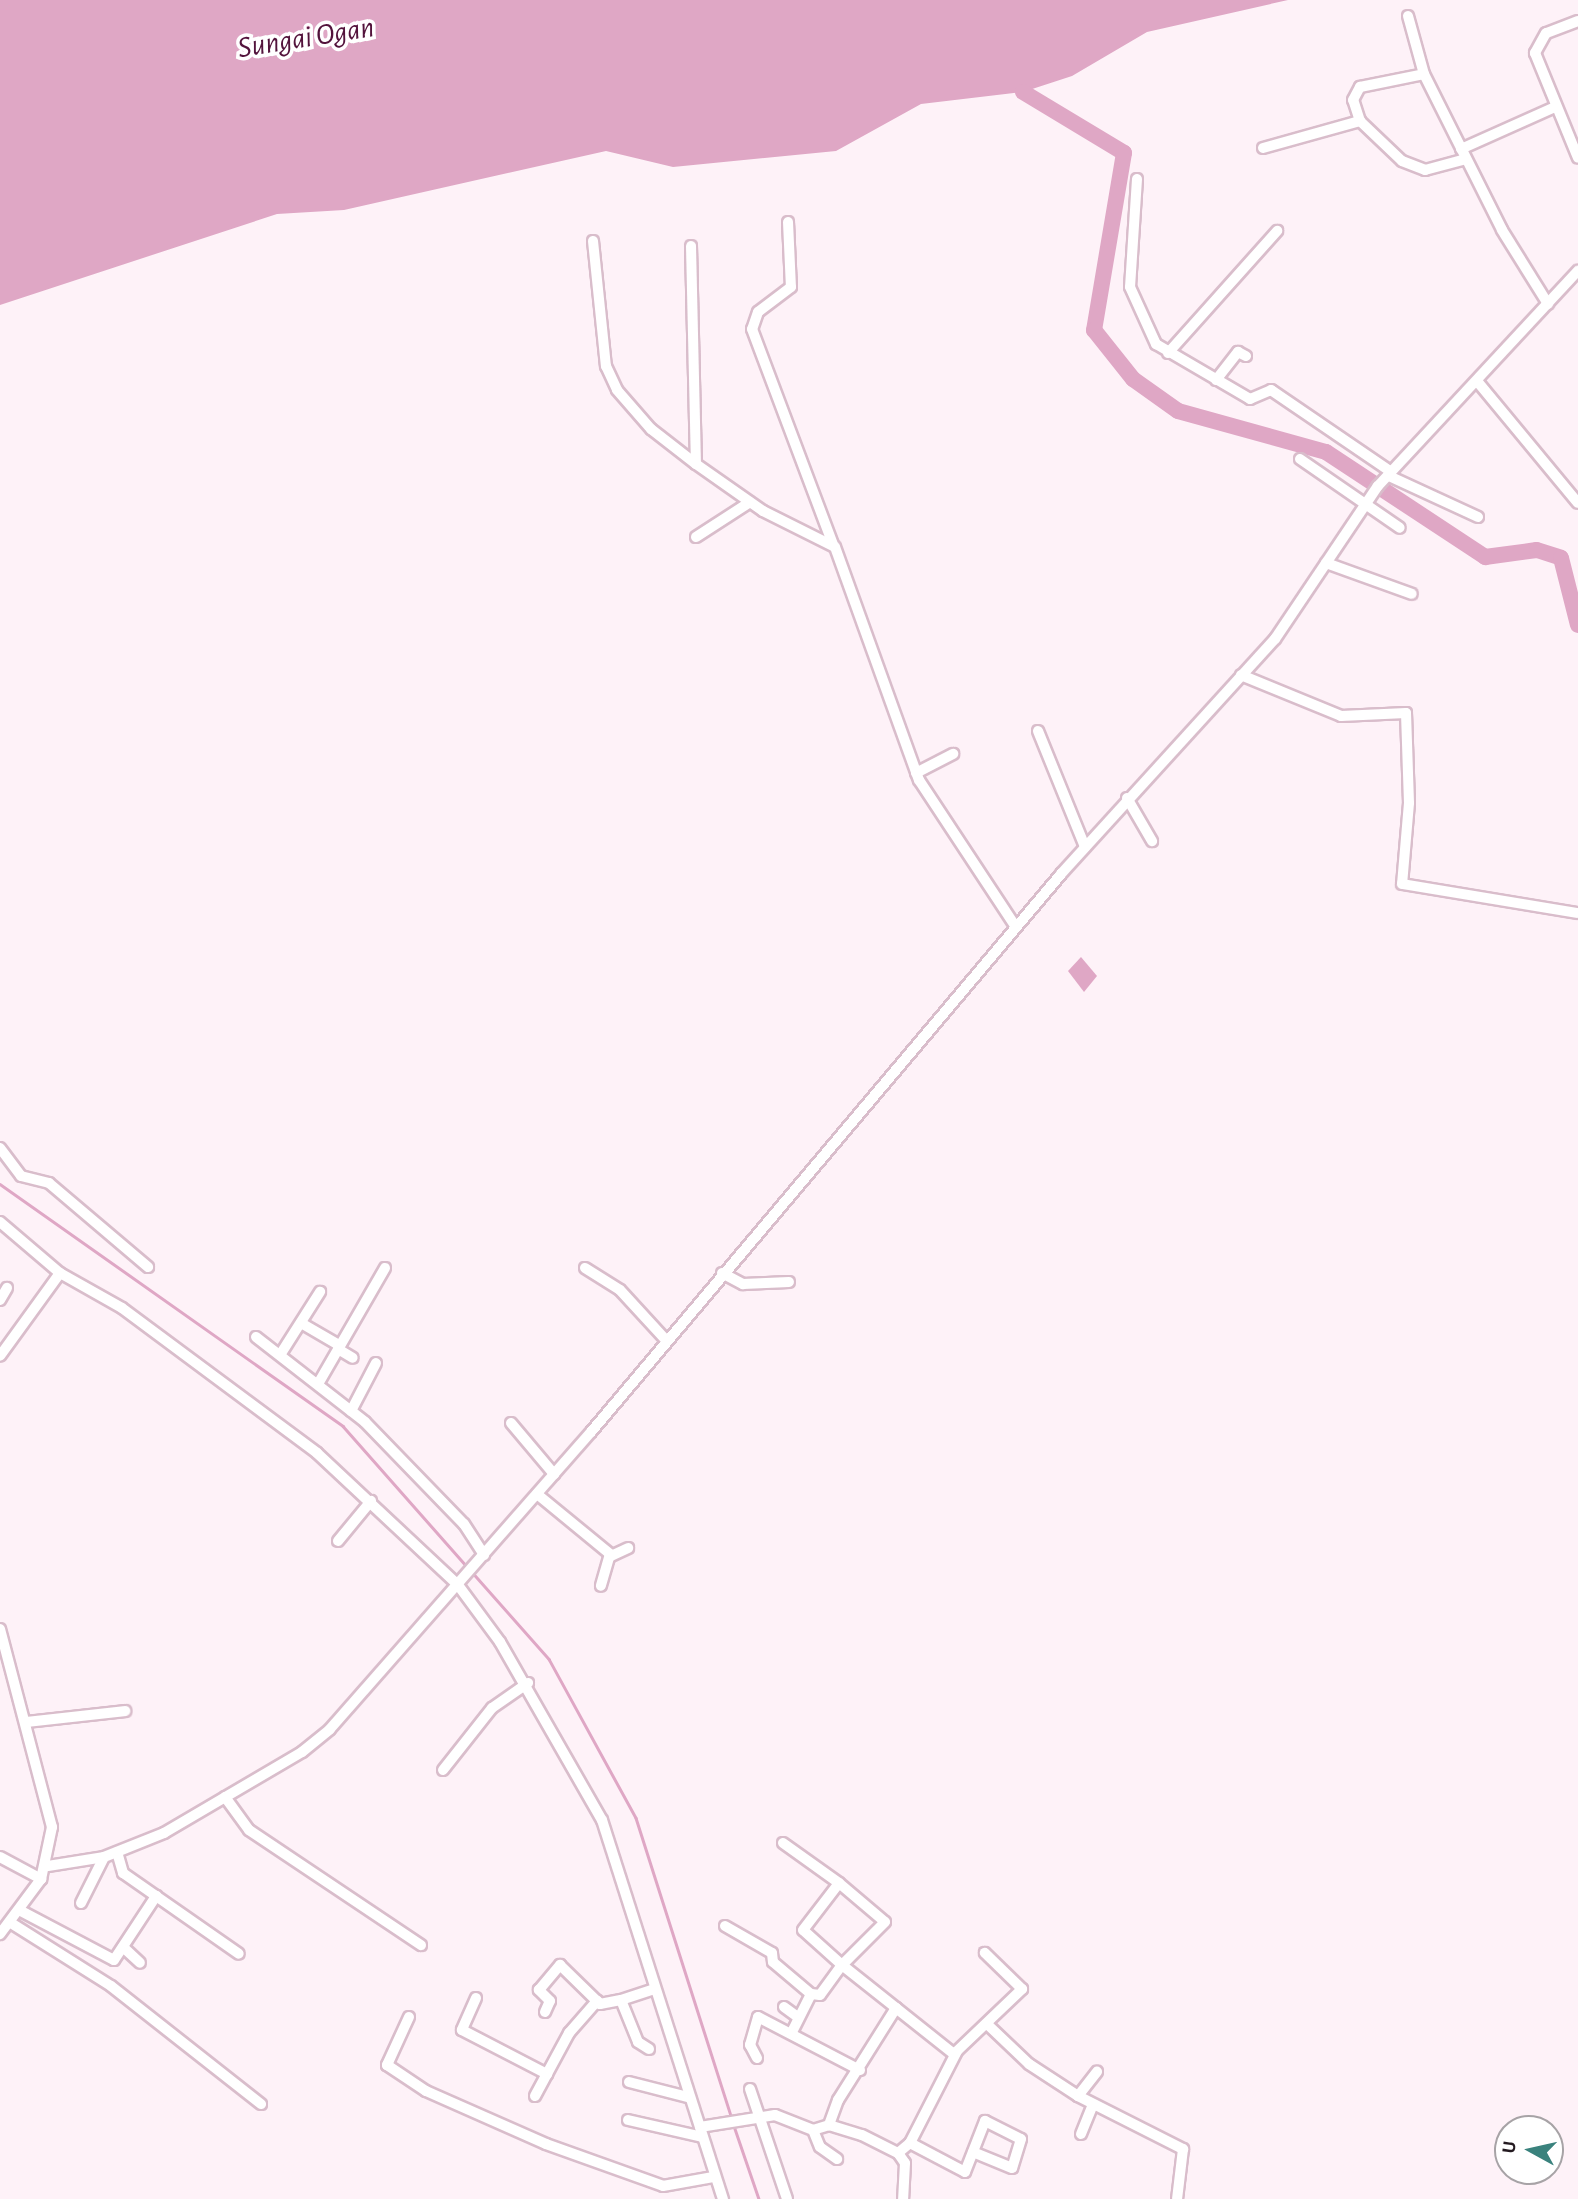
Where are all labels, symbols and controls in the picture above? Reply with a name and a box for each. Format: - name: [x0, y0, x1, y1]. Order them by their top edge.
- water label: Sungai Ogan: [235, 9, 377, 67]
- north arrow: [1494, 2115, 1564, 2185]
- text: U: [1499, 2140, 1520, 2155]

